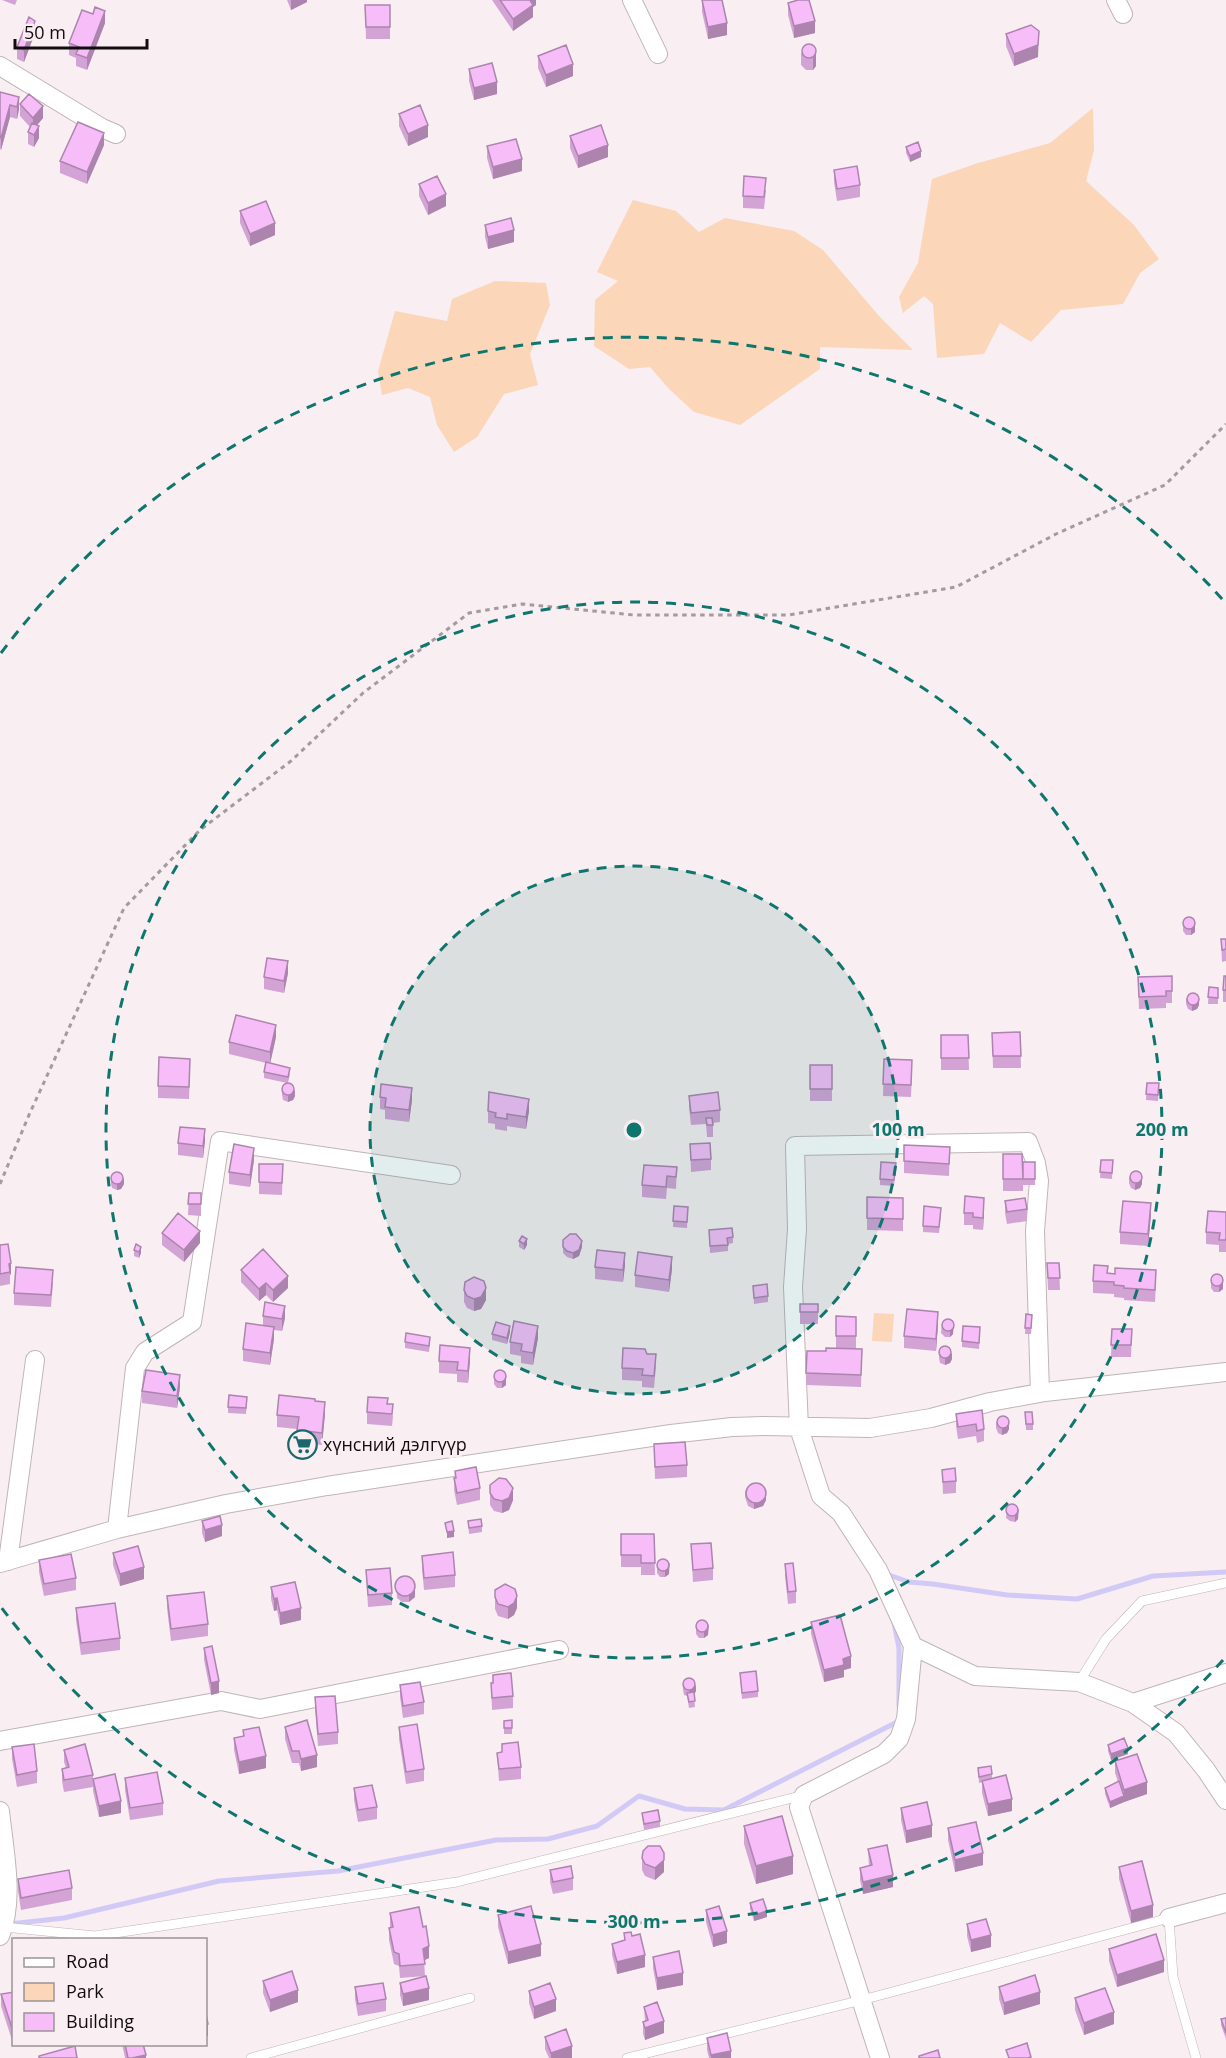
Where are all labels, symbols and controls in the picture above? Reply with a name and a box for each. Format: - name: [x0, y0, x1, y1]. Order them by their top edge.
- scale bar: [15, 12, 147, 50]
- text: 50 m: [24, 20, 66, 44]
- text: 100 m: [871, 1117, 925, 1141]
- text: 200 m: [1135, 1117, 1189, 1141]
- centre of rings: [624, 1120, 644, 1140]
- supermarket icon: хүнсний дэлгүүр: [286, 1429, 318, 1461]
- place label: хүнсний дэлгүүр: [323, 1432, 467, 1456]
- text: 300 m: [607, 1909, 661, 1933]
- legend: [12, 1938, 207, 2046]
- text: Road: [66, 1949, 109, 1973]
- text: Park: [66, 1979, 104, 2003]
- text: Building: [66, 2009, 134, 2033]

